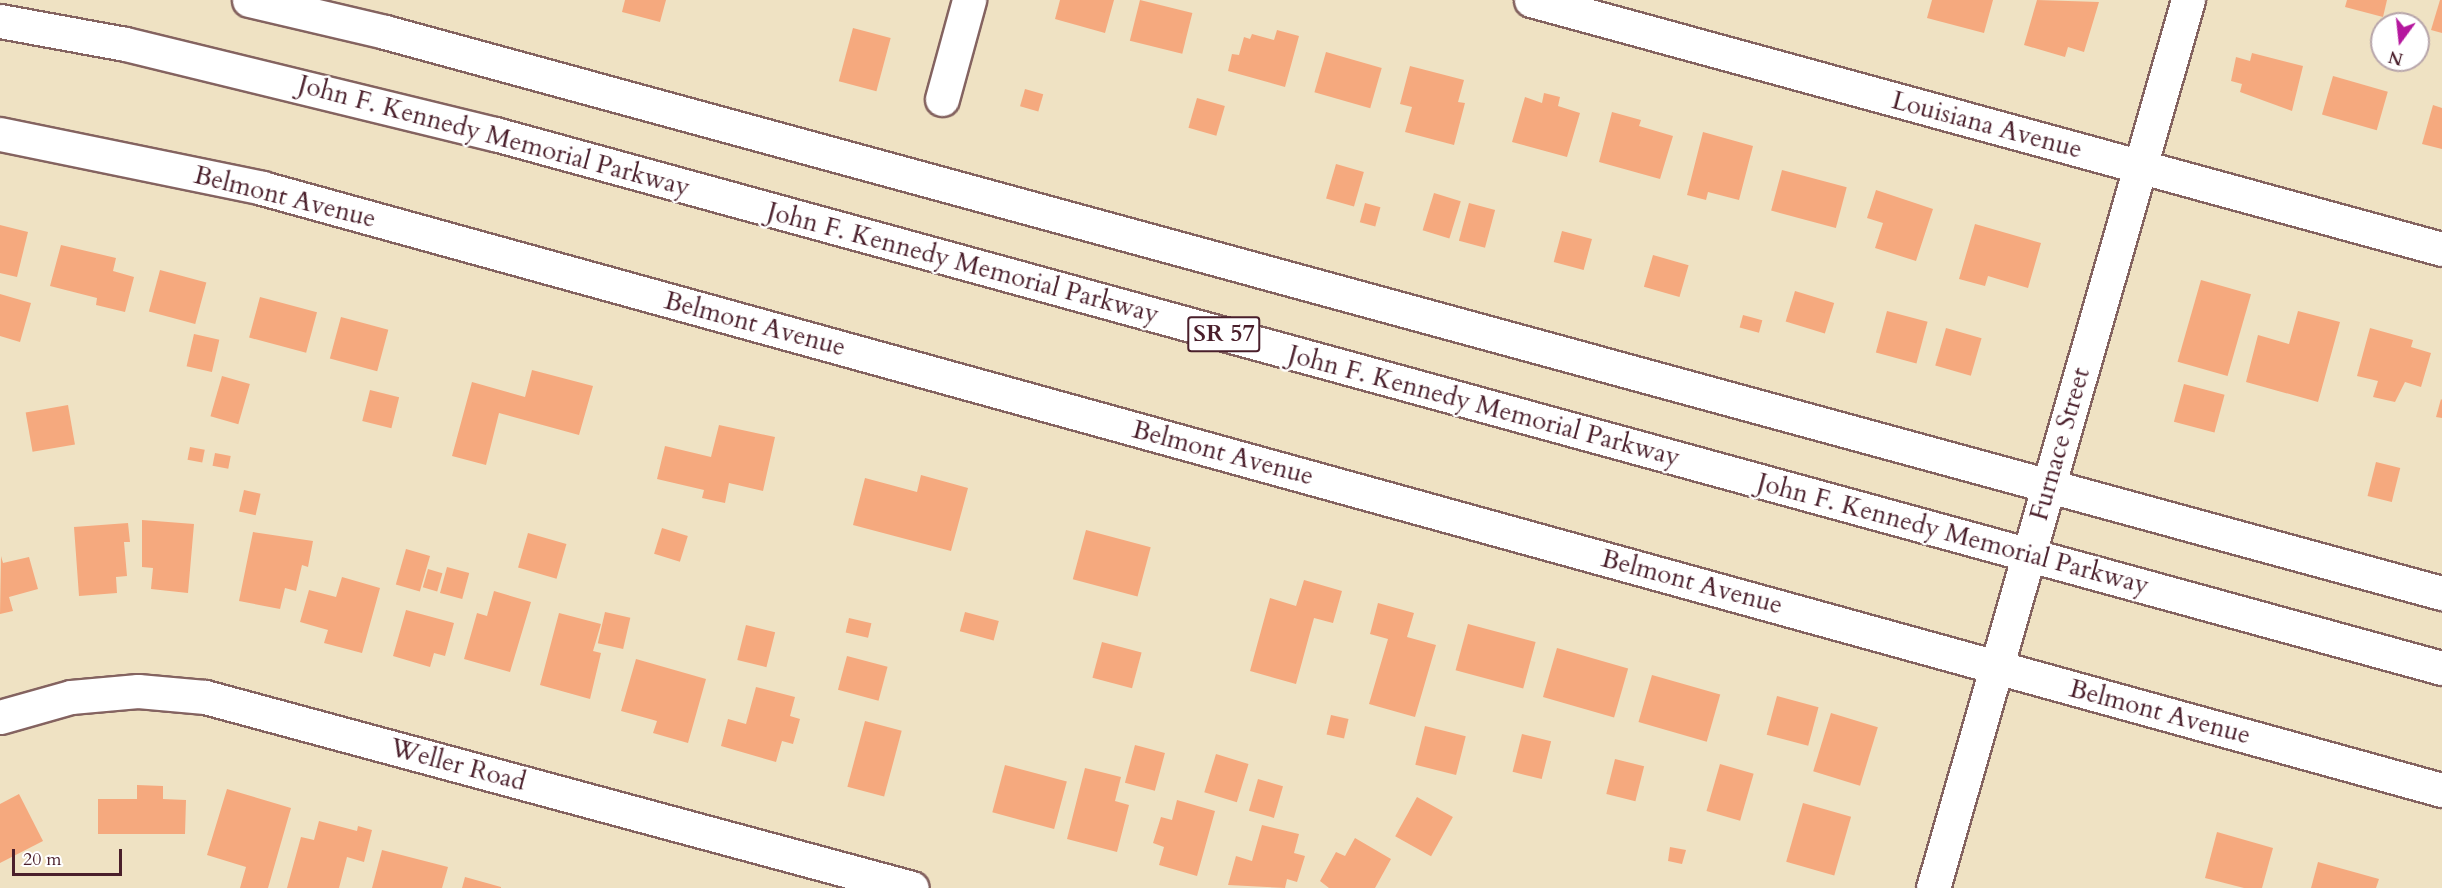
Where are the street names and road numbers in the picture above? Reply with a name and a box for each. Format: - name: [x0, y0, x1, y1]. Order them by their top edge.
- street label: John F. Kennedy Memorial Parkway: [295, 69, 693, 203]
- street label: Louisiana Avenue: [1888, 85, 2086, 165]
- street label: Belmont Avenue: [191, 159, 379, 235]
- street label: John F. Kennedy Memorial Parkway: [764, 196, 1162, 330]
- street label: Belmont Avenue: [661, 285, 849, 363]
- road number: SR 57: [1186, 313, 1262, 355]
- street label: John F. Kennedy Memorial Parkway: [1285, 339, 1683, 473]
- street label: Furnace Street: [2023, 364, 2097, 524]
- street label: Belmont Avenue: [1129, 414, 1317, 492]
- street label: John F. Kennedy Memorial Parkway: [1754, 467, 2152, 601]
- street label: Belmont Avenue: [1598, 543, 1786, 621]
- street label: Belmont Avenue: [2066, 673, 2254, 751]
- street label: Weller Road: [387, 732, 529, 798]

